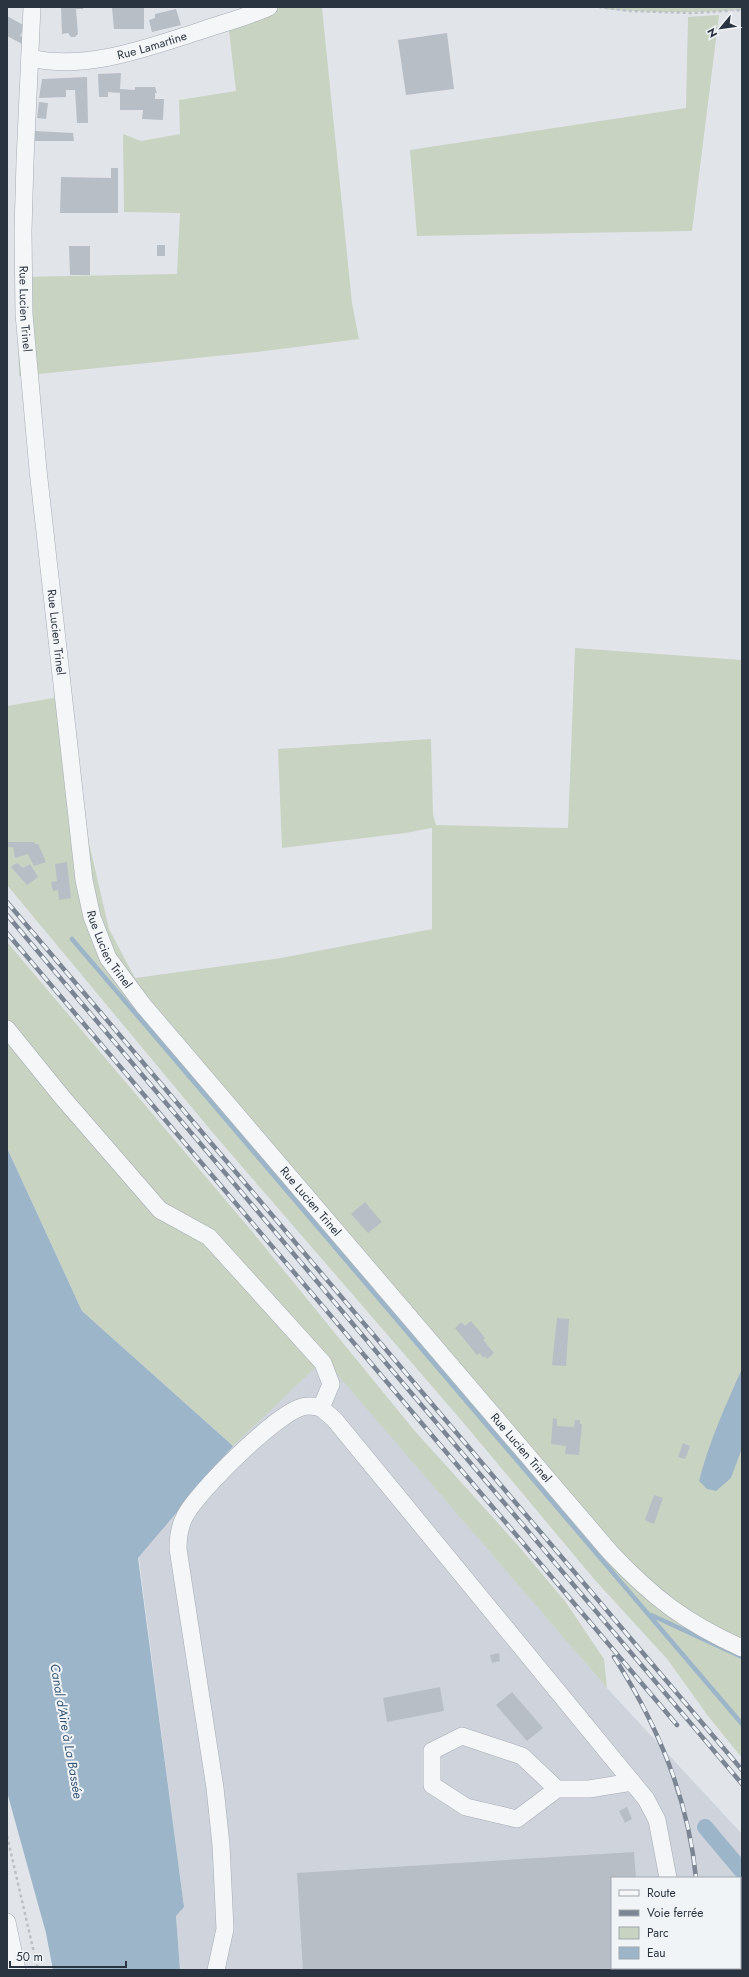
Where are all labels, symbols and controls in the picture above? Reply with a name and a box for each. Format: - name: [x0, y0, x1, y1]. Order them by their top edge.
- north arrow: [701, 8, 741, 48]
- text: N: [703, 25, 721, 41]
- street label: Rue Lamartine: [115, 27, 189, 64]
- street label: Rue Lucien Trinel: [14, 265, 36, 353]
- street label: Rue Lucien Trinel: [42, 588, 70, 676]
- street label: Rue Lucien Trinel: [82, 909, 137, 992]
- street label: Rue Lucien Trinel: [276, 1163, 346, 1240]
- street label: Rue Lucien Trinel: [486, 1409, 556, 1486]
- water label: Canal d'Aire à La Bassée: [45, 1662, 88, 1801]
- legend: [611, 1877, 741, 1969]
- text: Route: [647, 1884, 676, 1902]
- text: Voie ferrée: [647, 1904, 703, 1922]
- text: Parc: [647, 1924, 669, 1942]
- scale bar: [10, 1943, 126, 1969]
- text: Eau: [647, 1944, 666, 1962]
- text: 50 m: [16, 1948, 43, 1966]

